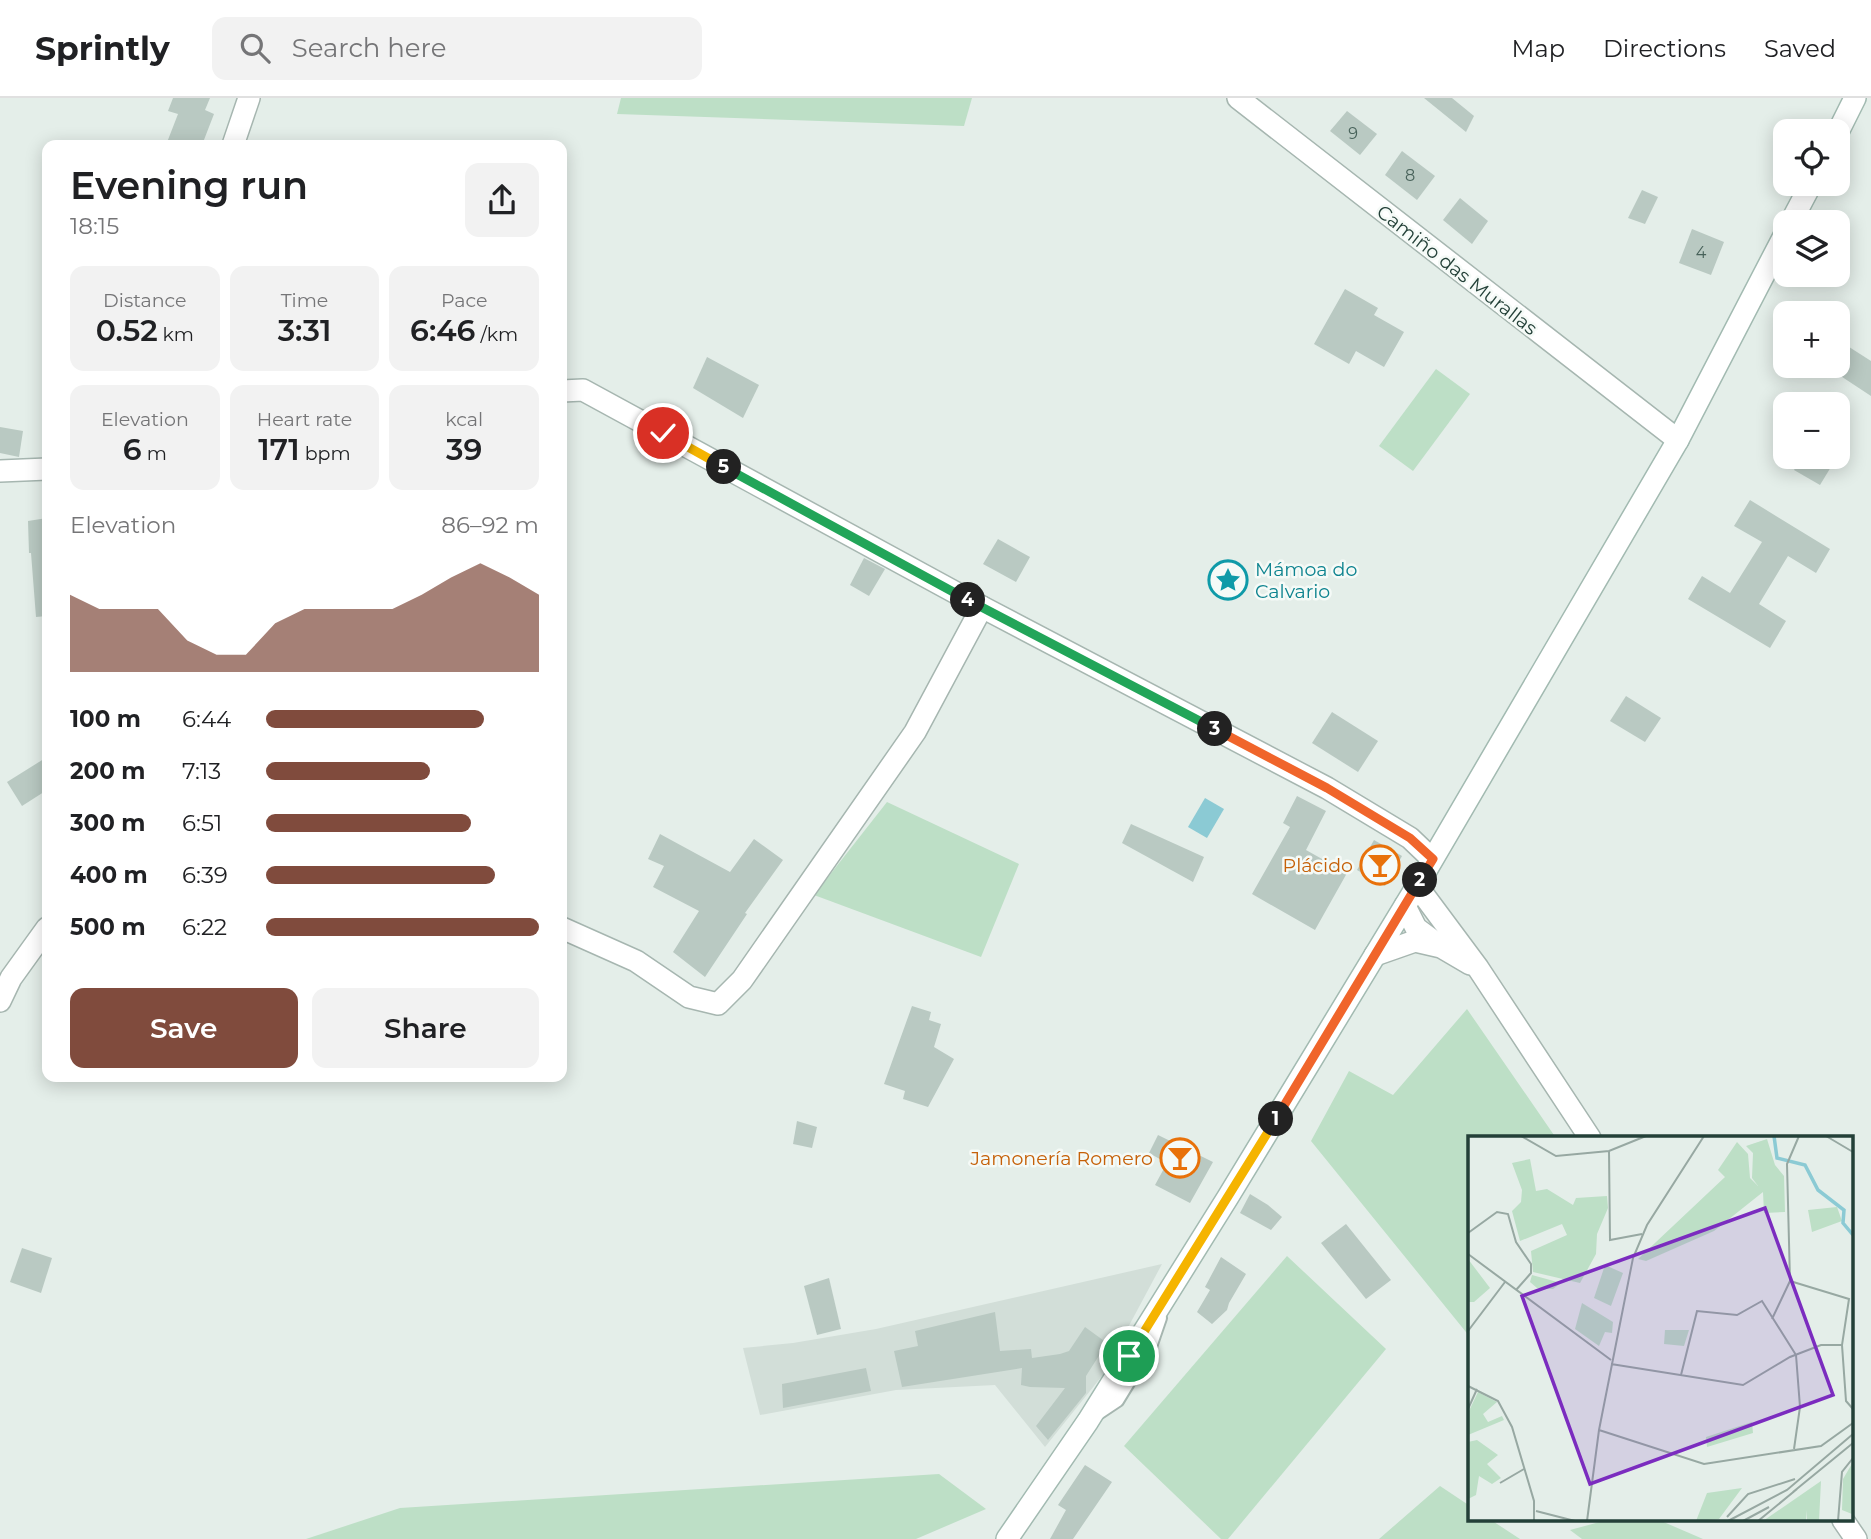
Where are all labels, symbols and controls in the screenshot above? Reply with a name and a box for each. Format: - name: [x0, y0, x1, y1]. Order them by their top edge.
- search box: [212, 17, 702, 80]
- text: Sprintly: [35, 28, 170, 68]
- icon: search: [236, 29, 274, 67]
- text: Search here: [292, 32, 446, 64]
- text: Map: [1512, 34, 1565, 63]
- text: Directions: [1603, 34, 1726, 63]
- text: Saved: [1764, 34, 1836, 63]
- map controls: [1773, 119, 1850, 469]
- button: locate: [1773, 119, 1850, 196]
- house number: 9: [1348, 124, 1358, 143]
- text: Evening run: [70, 162, 308, 209]
- button: share: [465, 163, 539, 237]
- house number: 8: [1405, 166, 1415, 185]
- street label: Camiño das Murallas: [1372, 200, 1542, 340]
- button: layers: [1773, 210, 1850, 287]
- text: 18:15: [70, 212, 119, 240]
- house number: 4: [1696, 243, 1707, 262]
- text: Distance: [103, 289, 187, 312]
- text: Time: [281, 289, 328, 312]
- text: Pace: [441, 289, 487, 312]
- button: +: [1773, 301, 1850, 378]
- text: 0.52: [96, 312, 158, 349]
- text: 3:31: [278, 312, 331, 349]
- text: 6:46: [410, 312, 475, 349]
- text: km: [158, 323, 194, 346]
- text: /km: [475, 323, 518, 346]
- button: −: [1773, 392, 1850, 469]
- pin: [633, 403, 693, 463]
- text: Elevation: [101, 408, 189, 431]
- text: Heart rate: [257, 408, 352, 431]
- text: kcal: [445, 408, 483, 431]
- icon: check: [644, 414, 682, 452]
- text: 6: [123, 431, 142, 468]
- text: 171: [258, 431, 300, 468]
- text: 39: [446, 431, 482, 468]
- text: m: [142, 442, 167, 465]
- text: bpm: [300, 442, 351, 465]
- pin: 5: [706, 450, 742, 484]
- text: 5: [718, 455, 729, 478]
- text: Elevation: [70, 511, 176, 539]
- text: 86–92 m: [441, 511, 539, 539]
- place label: Mámoa do Calvario: [1255, 558, 1357, 603]
- place icon: Mámoa do Calvario: [1207, 559, 1249, 601]
- pin: 4: [950, 582, 986, 618]
- text: 4: [961, 588, 974, 611]
- text: 100 m: [70, 705, 141, 733]
- text: 6:44: [182, 705, 231, 733]
- pin: 3: [1198, 712, 1232, 746]
- text: 3: [1209, 717, 1220, 740]
- text: 200 m: [70, 757, 145, 785]
- text: 7:13: [182, 757, 221, 785]
- text: 300 m: [70, 809, 146, 837]
- text: 6:51: [182, 809, 222, 837]
- bar icon: Plácido: [1359, 844, 1401, 886]
- place label: Plácido: [1283, 854, 1353, 877]
- text: 400 m: [70, 861, 148, 889]
- text: 6:39: [182, 861, 228, 889]
- pin: 2: [1402, 862, 1438, 898]
- text: 2: [1414, 868, 1425, 891]
- text: 500 m: [70, 913, 146, 941]
- text: 6:22: [182, 913, 227, 941]
- button: Save: [70, 988, 298, 1068]
- button: Share: [312, 988, 539, 1068]
- pin: 1: [1258, 1102, 1294, 1136]
- text: 1: [1272, 1107, 1279, 1130]
- inset map: [1468, 1136, 1854, 1522]
- bar icon: Jamonería Romero: [1159, 1137, 1201, 1179]
- place label: Jamonería Romero: [970, 1147, 1153, 1170]
- pin: [1099, 1326, 1159, 1386]
- icon: arrive: [1110, 1337, 1148, 1375]

